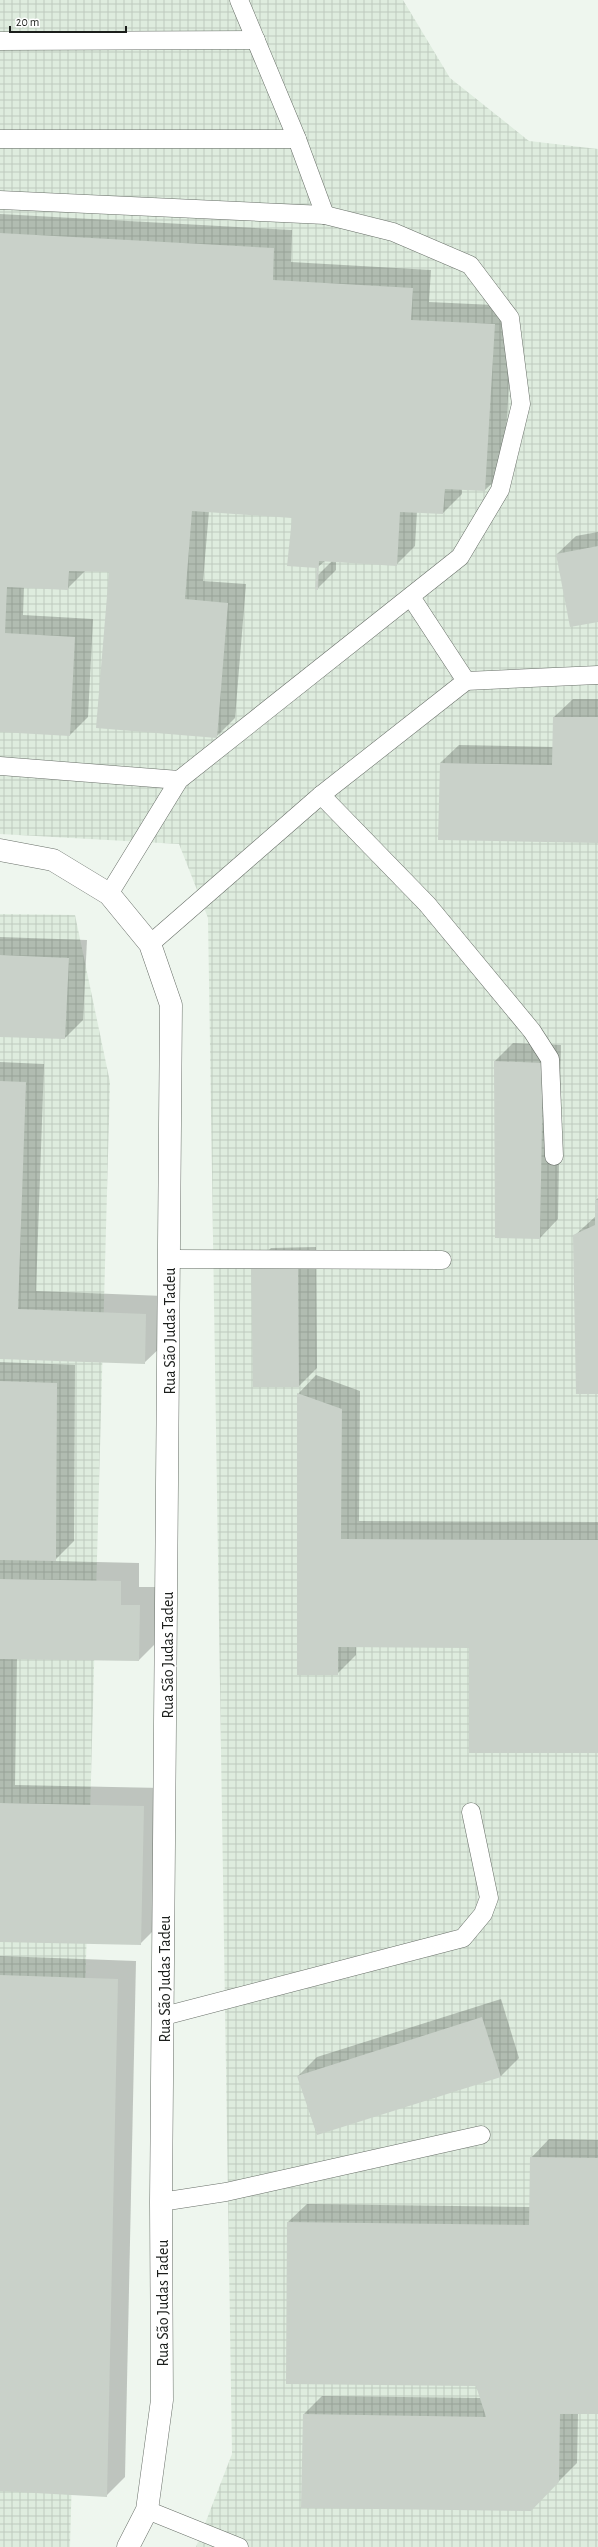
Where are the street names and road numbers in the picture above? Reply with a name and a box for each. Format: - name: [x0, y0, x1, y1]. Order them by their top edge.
- street label: Rua São Judas Tadeu: [162, 1267, 178, 1395]
- street label: Rua São Judas Tadeu: [160, 1591, 176, 1719]
- street label: Rua São Judas Tadeu: [157, 1915, 173, 2043]
- street label: Rua São Judas Tadeu: [155, 2239, 171, 2367]

